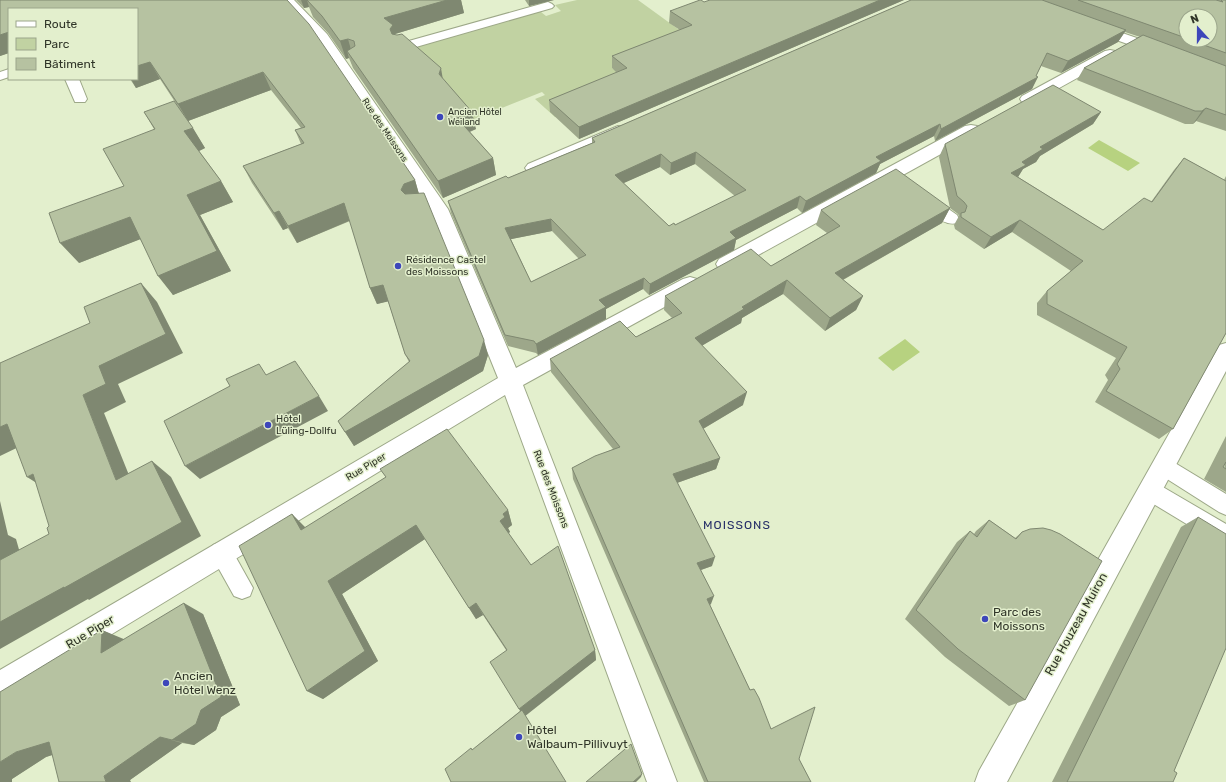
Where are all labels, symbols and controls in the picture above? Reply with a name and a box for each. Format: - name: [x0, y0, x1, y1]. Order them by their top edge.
- legend: [8, 8, 138, 80]
- north arrow: [1178, 8, 1218, 48]
- text: N: [1189, 12, 1201, 27]
- text: Route: [44, 17, 78, 31]
- text: Parc: [44, 37, 70, 51]
- text: Bâtiment: [44, 57, 96, 71]
- street label: Rue des Moissons: [360, 96, 410, 164]
- place label: Ancien Hôtel Weiland: [448, 107, 502, 127]
- marker: Ancien Hôtel Weiland: [435, 112, 445, 122]
- place label: Résidence Castel des Moissons: [406, 254, 486, 278]
- marker: Résidence Castel des Moissons: [393, 261, 403, 271]
- place label: Hôtel Lüling-Dollfu: [276, 413, 337, 437]
- marker: Hôtel Lüling-Dollfu: [263, 420, 273, 430]
- street label: Rue des Moissons: [531, 448, 571, 530]
- street label: Rue Piper: [344, 450, 388, 484]
- district label: MOISSONS: [703, 518, 771, 532]
- street label: Rue Houzeau Muiron: [1042, 570, 1110, 678]
- place label: Parc des Moissons: [993, 605, 1045, 633]
- street label: Rue Piper: [63, 612, 117, 652]
- marker: Parc des Moissons: [980, 614, 990, 624]
- place label: Ancien Hôtel Wenz: [174, 669, 236, 697]
- marker: Ancien Hôtel Wenz: [161, 678, 171, 688]
- place label: Hôtel Walbaum-Pillivuyt: [527, 723, 628, 751]
- marker: Hôtel Walbaum-Pillivuyt: [514, 732, 524, 742]

